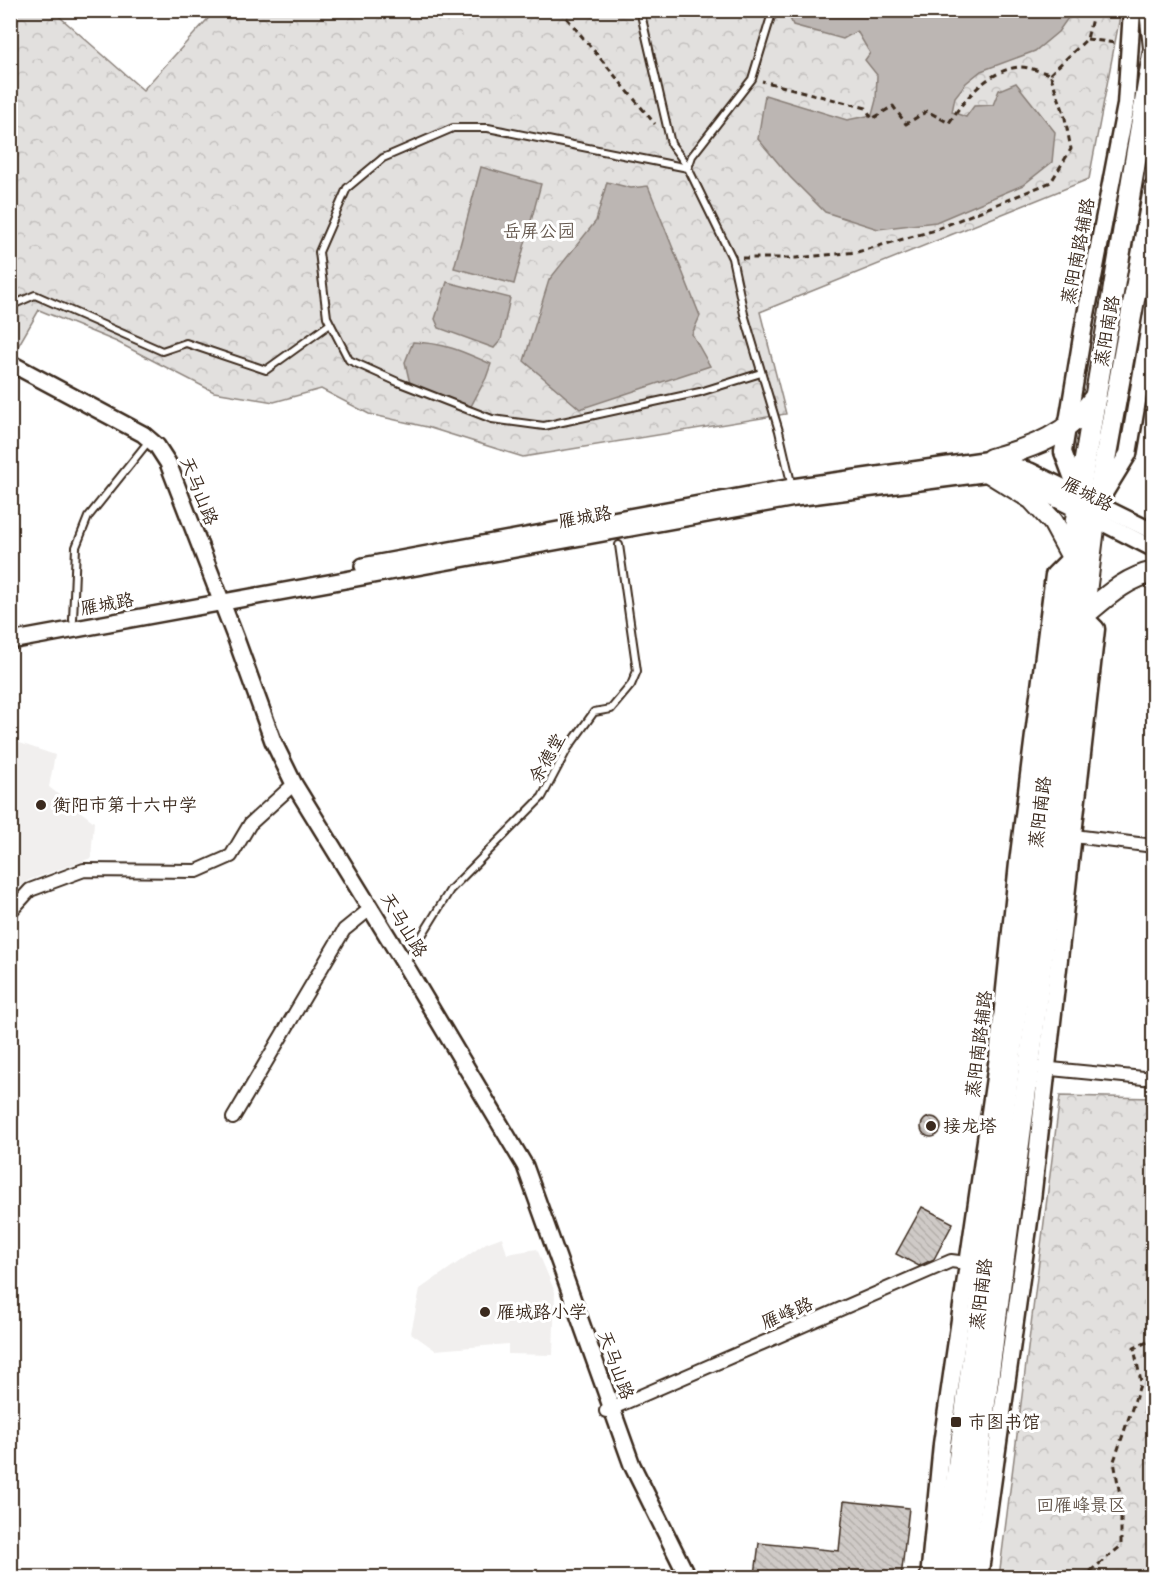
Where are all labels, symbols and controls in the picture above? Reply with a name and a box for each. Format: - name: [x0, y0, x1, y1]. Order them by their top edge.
- street label: 蒸阳南路辅路: [1056, 196, 1099, 306]
- park label: 岳屏公园: [503, 219, 575, 242]
- street label: 蒸阳南路: [1089, 293, 1124, 368]
- street label: 天马山路: [175, 453, 224, 528]
- street label: 雁城路: [1059, 471, 1118, 516]
- street label: 雁城路: [556, 500, 613, 533]
- street label: 雁城路: [78, 587, 135, 620]
- street label: 余德堂: [523, 729, 570, 787]
- street label: 蒸阳南路: [1024, 775, 1055, 849]
- place label: 衡阳市第十六中学: [53, 793, 197, 816]
- marker: 衡阳市第十六中学: [34, 798, 48, 812]
- street label: 天马山路: [376, 888, 433, 962]
- street label: 蒸阳南路辅路: [961, 989, 996, 1099]
- place label: 接龙塔: [943, 1114, 997, 1137]
- marker: 接龙塔: [924, 1119, 938, 1133]
- street label: 蒸阳南路: [965, 1257, 996, 1331]
- street label: 雁峰路: [757, 1291, 816, 1334]
- place label: 雁城路小学: [497, 1300, 587, 1323]
- marker: 雁城路小学: [478, 1305, 492, 1319]
- street label: 天马山路: [593, 1327, 640, 1403]
- place label: 市图书馆: [968, 1410, 1040, 1433]
- marker: 市图书馆: [949, 1415, 963, 1429]
- park label: 回雁峰景区: [1036, 1493, 1126, 1516]

